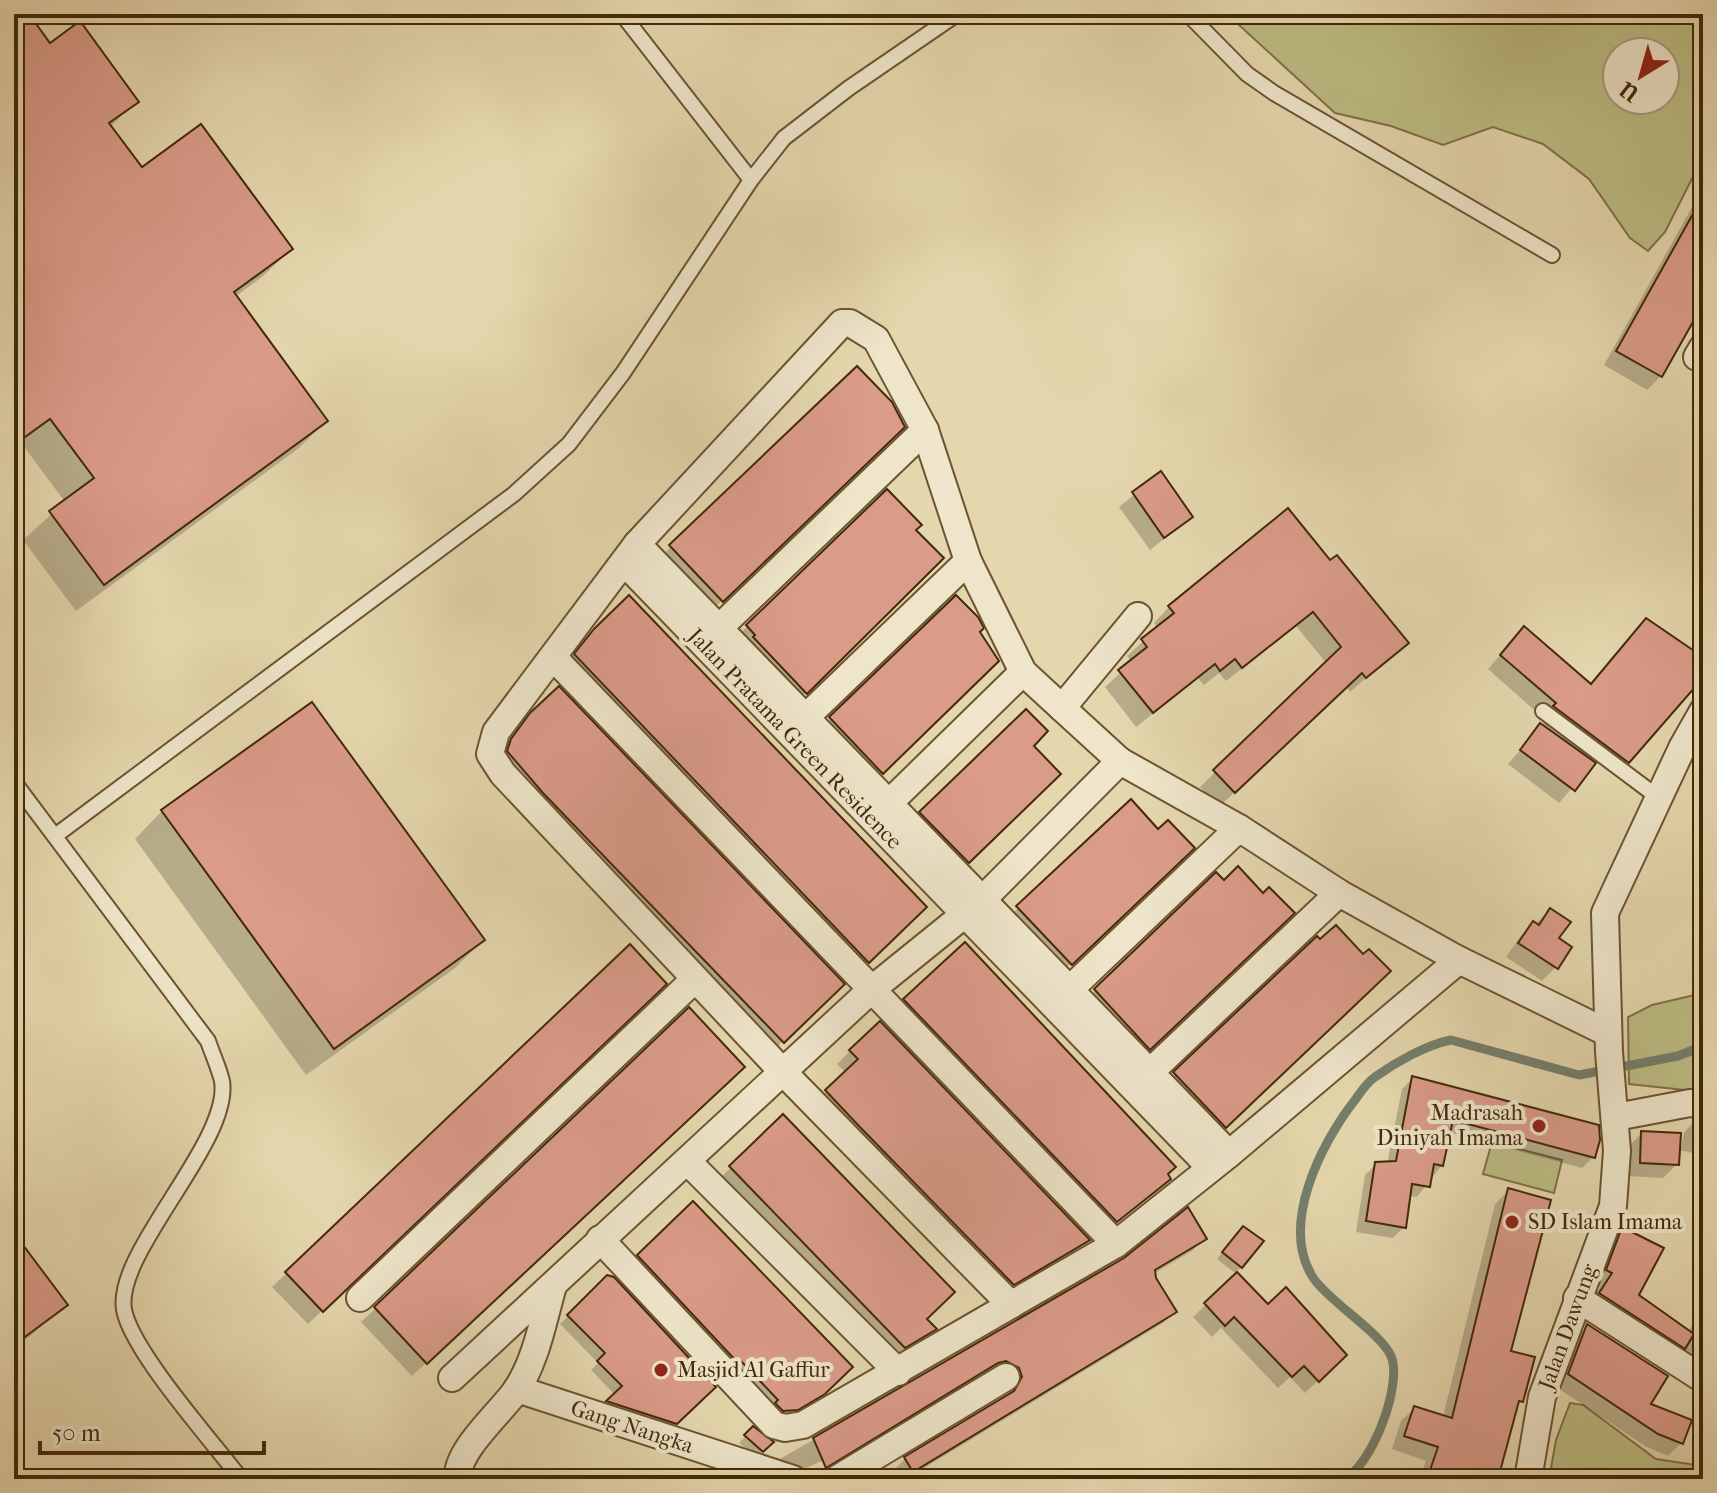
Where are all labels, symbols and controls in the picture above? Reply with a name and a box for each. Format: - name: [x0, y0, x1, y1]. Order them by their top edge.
- north arrow: [1601, 36, 1681, 116]
- text: U: [1614, 75, 1645, 107]
- street label: Jalan Pratama Green Residence: [681, 622, 908, 855]
- place label: Madrasah Diniyah Imama: [1377, 1100, 1524, 1151]
- marker: Madrasah Diniyah Imama: [1530, 1117, 1548, 1135]
- place label: SD Islam Imama: [1528, 1209, 1683, 1235]
- marker: SD Islam Imama: [1503, 1213, 1521, 1231]
- street label: Jalan Dawung: [1533, 1260, 1603, 1395]
- place label: Masjid Al Gaffur: [677, 1357, 830, 1383]
- marker: Masjid Al Gaffur: [652, 1361, 670, 1379]
- street label: Gang Nangka: [567, 1395, 697, 1459]
- scale bar: [40, 1405, 264, 1455]
- text: 50 m: [52, 1419, 101, 1447]

